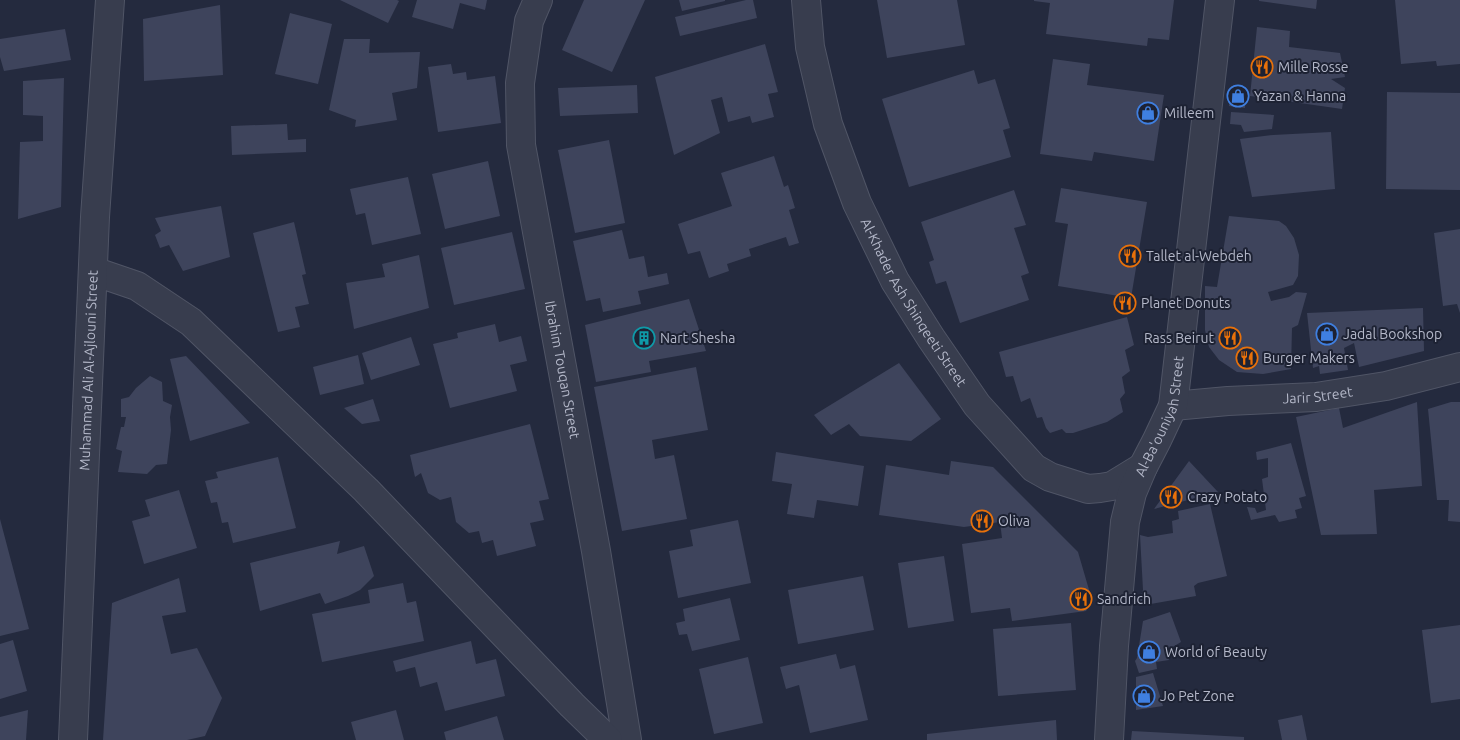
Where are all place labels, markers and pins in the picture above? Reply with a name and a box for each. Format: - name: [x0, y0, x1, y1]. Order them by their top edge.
- restaurant icon: Mille Rosse: [1250, 55, 1274, 79]
- place label: Mille Rosse: [1278, 59, 1349, 75]
- shop icon: Yazan & Hanna: [1226, 84, 1250, 108]
- place label: Yazan & Hanna: [1254, 88, 1346, 104]
- shop icon: Milleem: [1136, 101, 1160, 125]
- place label: Milleem: [1164, 105, 1214, 121]
- restaurant icon: Tallet al-Webdeh: [1118, 244, 1142, 268]
- place label: Tallet al-Webdeh: [1146, 248, 1252, 264]
- restaurant icon: Planet Donuts: [1113, 291, 1137, 315]
- place label: Planet Donuts: [1141, 295, 1230, 311]
- shop icon: Jadal Bookshop: [1315, 322, 1339, 346]
- building icon: Nart Shesha: [632, 326, 656, 350]
- restaurant icon: Rass Beirut: [1218, 326, 1242, 350]
- place label: Jadal Bookshop: [1343, 326, 1442, 342]
- place label: Nart Shesha: [660, 330, 736, 346]
- place label: Rass Beirut: [1144, 330, 1214, 346]
- restaurant icon: Burger Makers: [1235, 346, 1259, 370]
- place label: Burger Makers: [1263, 350, 1355, 366]
- restaurant icon: Crazy Potato: [1159, 485, 1183, 509]
- place label: Crazy Potato: [1187, 489, 1267, 505]
- restaurant icon: Oliva: [970, 509, 994, 533]
- place label: Oliva: [998, 513, 1030, 529]
- restaurant icon: Sandrich: [1069, 587, 1093, 611]
- place label: Sandrich: [1097, 591, 1151, 607]
- shop icon: World of Beauty: [1137, 640, 1161, 664]
- place label: World of Beauty: [1165, 644, 1267, 660]
- shop icon: Jo Pet Zone: [1132, 684, 1156, 708]
- place label: Jo Pet Zone: [1160, 688, 1235, 704]

